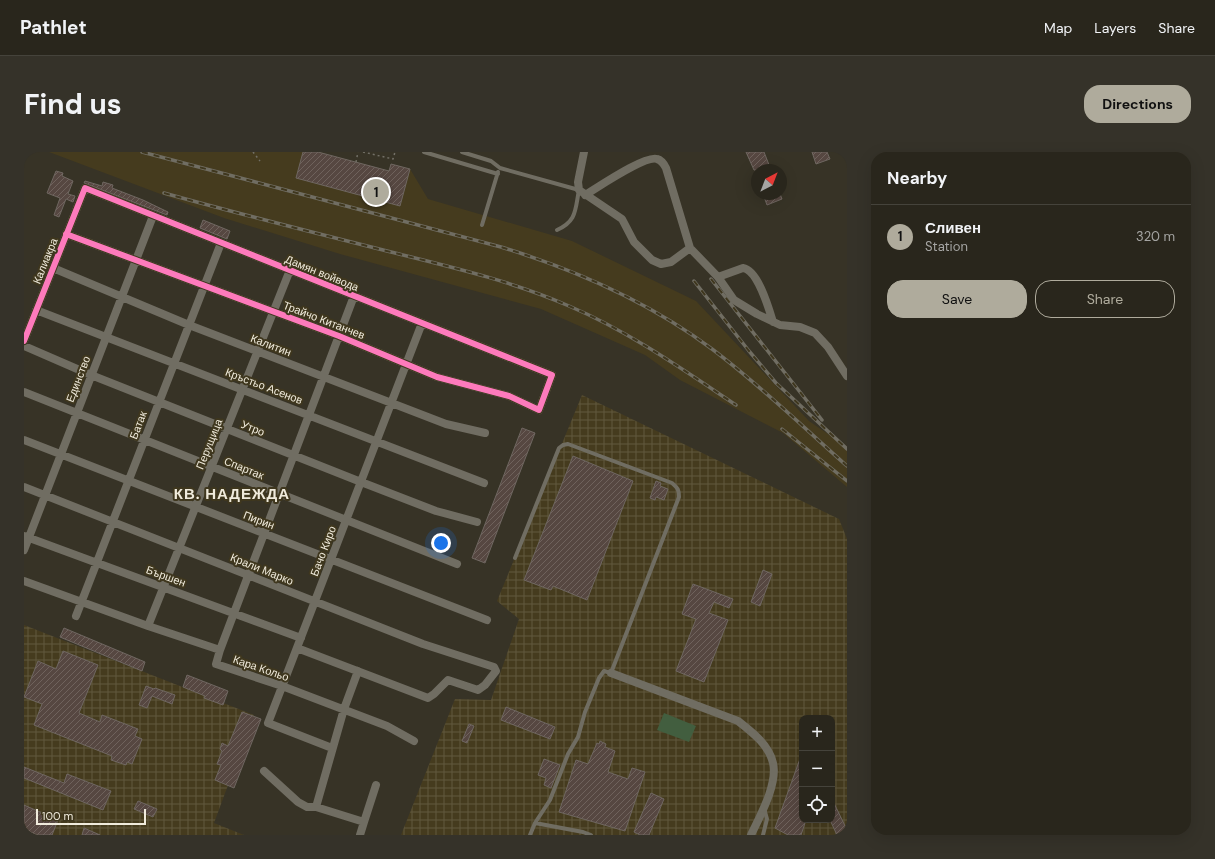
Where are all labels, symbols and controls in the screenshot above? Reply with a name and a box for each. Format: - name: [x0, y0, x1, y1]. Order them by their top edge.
- text: Pathlet: [20, 15, 87, 40]
- text: Map: [1044, 19, 1072, 37]
- text: Layers: [1094, 19, 1136, 37]
- text: Share: [1158, 19, 1195, 37]
- button: Directions: [1084, 85, 1191, 123]
- text: Find us: [24, 86, 122, 123]
- north arrow: [751, 164, 787, 200]
- text: Nearby: [887, 167, 947, 189]
- pin: 1: [363, 177, 389, 207]
- text: Сливен: [925, 218, 981, 238]
- text: 1: [898, 228, 902, 245]
- text: 320 m: [1136, 228, 1175, 245]
- street label: Калиакра: [29, 235, 61, 286]
- text: Station: [925, 238, 968, 255]
- street label: Дамян войвода: [283, 252, 362, 294]
- button: Save: [887, 280, 1027, 318]
- button: Share: [1035, 280, 1175, 318]
- street label: Трайчо Китанчев: [281, 298, 367, 342]
- street label: Калитин: [249, 331, 293, 359]
- street label: Единство: [63, 354, 93, 404]
- street label: Кръстьо Асенов: [223, 365, 305, 407]
- street label: Батак: [126, 409, 150, 441]
- street label: Перущица: [193, 416, 226, 471]
- street label: Утро: [239, 417, 267, 439]
- street label: Спартак: [222, 454, 266, 482]
- district label: КВ. НАДЕЖДА: [174, 484, 290, 504]
- street label: Пирин: [241, 508, 277, 532]
- street label: Бачо Киро: [307, 524, 339, 578]
- your location: [431, 533, 451, 553]
- street label: Крали Марко: [228, 550, 296, 588]
- street label: Бършен: [144, 562, 188, 590]
- street label: Кара Кольо: [231, 652, 291, 684]
- map controls: [799, 715, 835, 823]
- button: +: [799, 715, 835, 751]
- button: −: [799, 751, 835, 787]
- button: locate: [799, 787, 835, 823]
- scale bar: [36, 807, 146, 826]
- text: 100 m: [42, 809, 73, 823]

